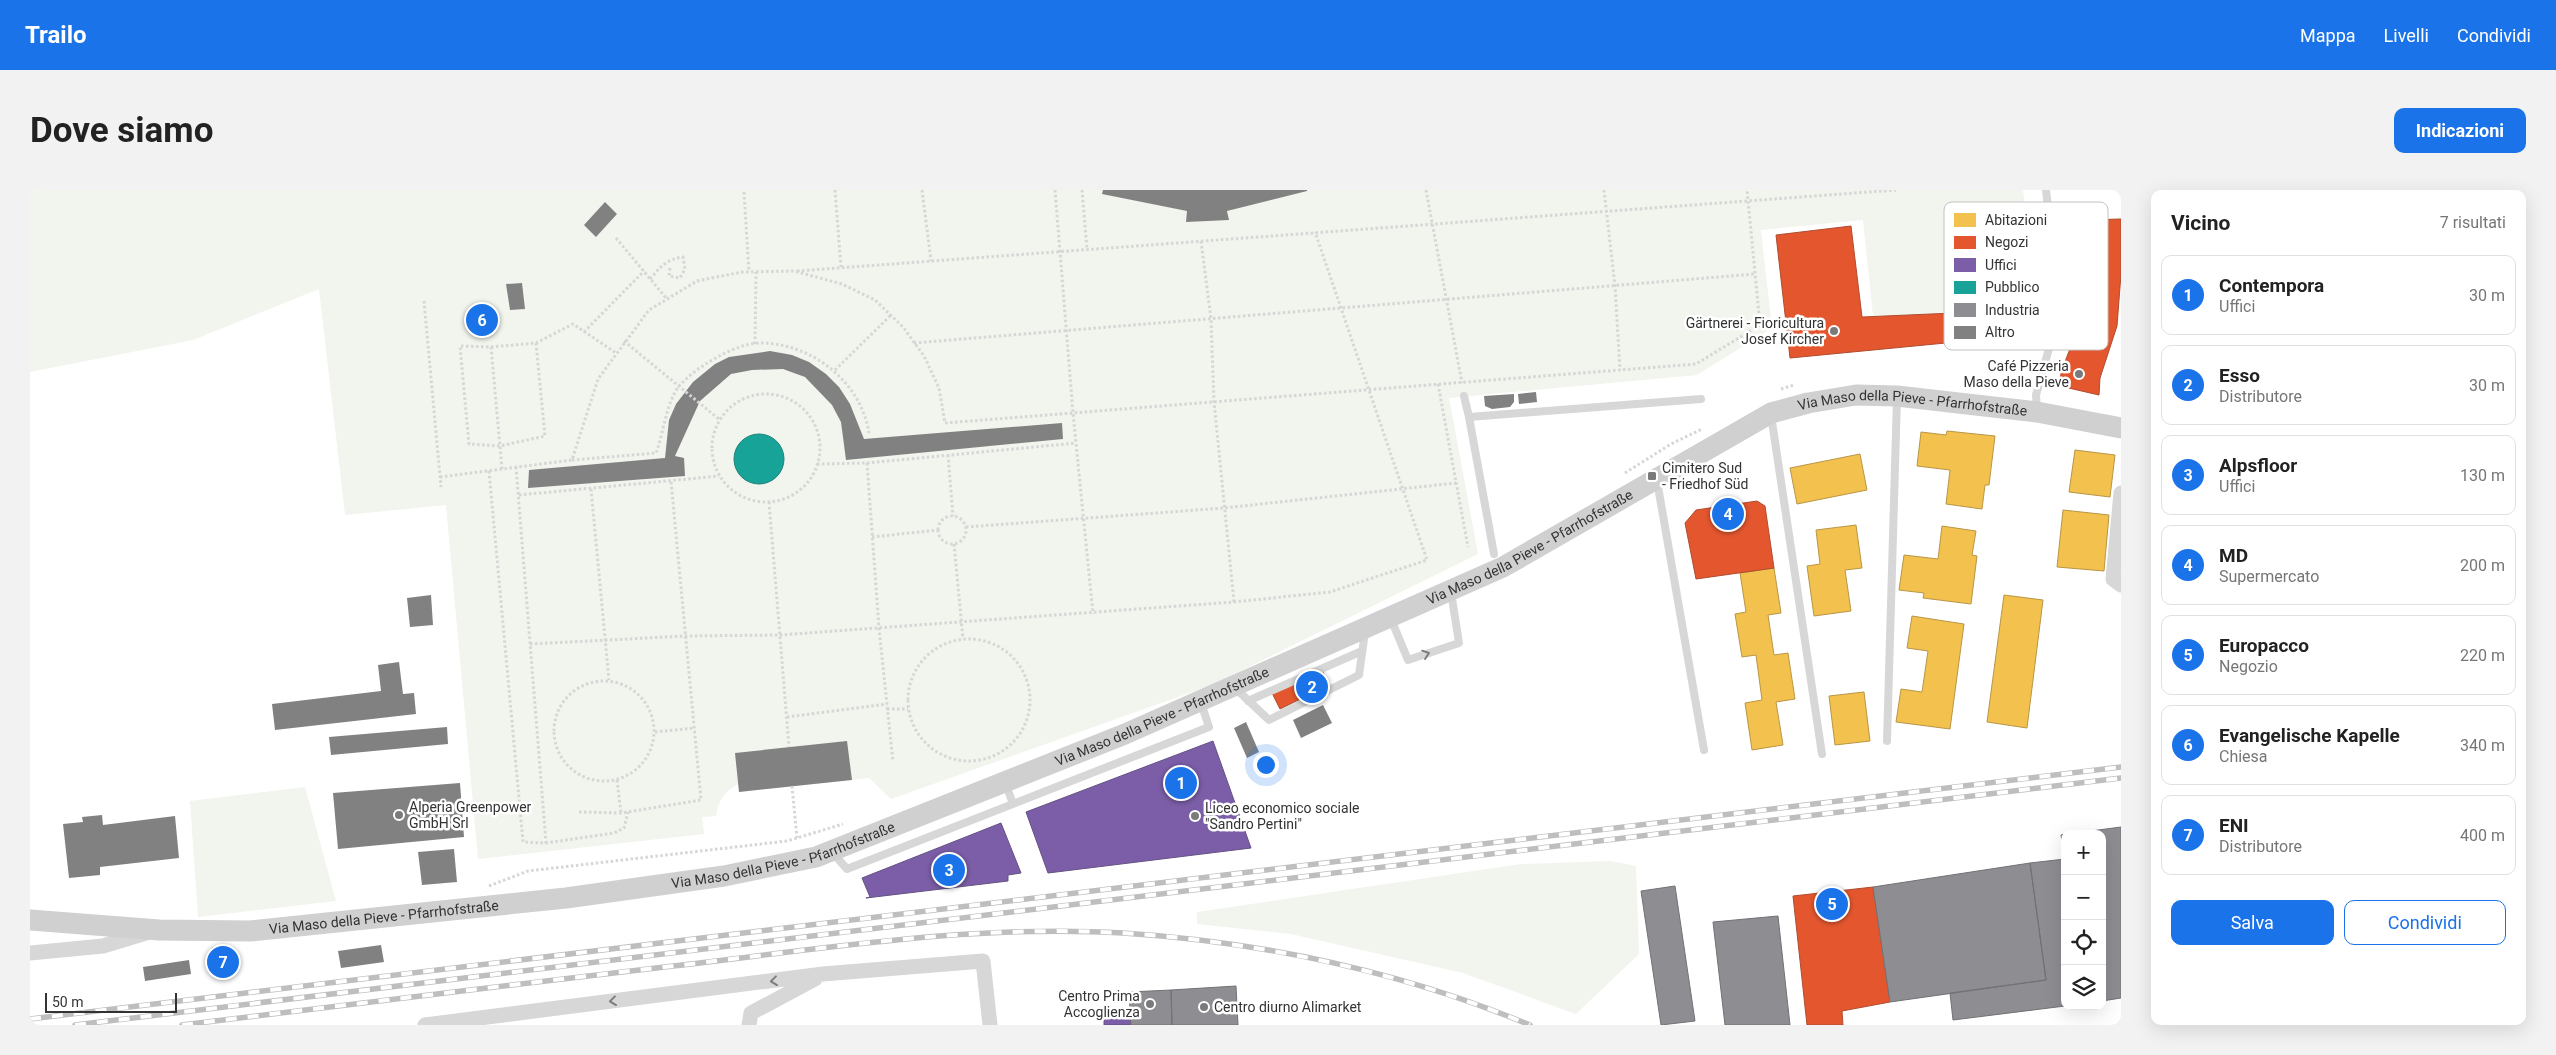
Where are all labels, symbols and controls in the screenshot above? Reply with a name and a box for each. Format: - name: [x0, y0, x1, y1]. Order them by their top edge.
- text: Trailo: [25, 21, 87, 49]
- text: Mappa: [2300, 25, 2356, 46]
- text: Livelli: [2384, 25, 2429, 46]
- text: Condividi: [2457, 25, 2531, 46]
- button: Indicazioni: [2394, 108, 2526, 153]
- text: Dove siamo: [30, 110, 213, 151]
- legend: [1944, 202, 2108, 350]
- text: Vicino: [2171, 211, 2230, 235]
- text: Abitazioni: [1985, 212, 2047, 228]
- text: 7 risultati: [2440, 213, 2506, 232]
- text: Negozi: [1985, 234, 2029, 250]
- text: Uffici: [1985, 257, 2017, 273]
- text: Contempora: [2219, 274, 2324, 297]
- text: Pubblico: [1985, 279, 2039, 295]
- text: 1: [2183, 286, 2193, 305]
- text: 30 m: [2469, 286, 2505, 305]
- text: Uffici: [2219, 297, 2255, 316]
- pin: 6: [466, 301, 498, 339]
- text: Industria: [1985, 302, 2040, 318]
- place label: Gärtnerei - Fioricultura Josef Kircher: [1686, 315, 1824, 347]
- text: Altro: [1985, 324, 2015, 340]
- marker: Gärtnerei - Fioricultura Josef Kircher: [1828, 325, 1840, 337]
- place label: Café Pizzeria Maso della Pieve: [1964, 358, 2069, 390]
- text: Esso: [2219, 364, 2260, 387]
- marker: Café Pizzeria Maso della Pieve: [2073, 368, 2085, 380]
- text: 2: [2183, 376, 2193, 395]
- text: 30 m: [2469, 376, 2505, 395]
- street label: Via Maso della Pieve - Pfarrhofstraße: [1796, 387, 2028, 419]
- text: Distributore: [2219, 387, 2302, 406]
- text: Alpsfloor: [2219, 454, 2297, 477]
- place label: Cimitero Sud - Friedhof Süd: [1662, 460, 1748, 492]
- text: 3: [2183, 466, 2193, 485]
- text: 130 m: [2460, 466, 2505, 485]
- marker: Cimitero Sud - Friedhof Süd: [1646, 470, 1658, 482]
- text: Uffici: [2219, 477, 2255, 496]
- street label: Via Maso della Pieve - Pfarrhofstraße: [1424, 486, 1635, 608]
- pin: 4: [1712, 495, 1744, 533]
- text: MD: [2219, 544, 2248, 567]
- text: 4: [2183, 556, 2193, 575]
- text: 200 m: [2460, 556, 2505, 575]
- text: Supermercato: [2219, 567, 2319, 586]
- text: Europacco: [2219, 634, 2309, 657]
- text: 5: [2183, 646, 2193, 665]
- text: 220 m: [2460, 646, 2505, 665]
- one-way arrow: [1421, 650, 1430, 660]
- text: Negozio: [2219, 657, 2278, 676]
- street label: Via Maso della Pieve - Pfarrhofstraße: [1053, 664, 1271, 769]
- pin: 2: [1296, 668, 1328, 706]
- text: Evangelische Kapelle: [2219, 724, 2400, 747]
- text: 6: [2183, 736, 2193, 755]
- text: 340 m: [2460, 736, 2505, 755]
- text: Chiesa: [2219, 747, 2268, 766]
- your location: [1253, 752, 1279, 778]
- pin: 1: [1165, 764, 1197, 802]
- place label: Alperia Greenpower GmbH Srl: [409, 799, 532, 831]
- place label: Liceo economico sociale "Sandro Pertini": [1205, 800, 1359, 832]
- marker: Alperia Greenpower GmbH Srl: [393, 809, 405, 821]
- marker: Liceo economico sociale "Sandro Pertini": [1189, 810, 1201, 822]
- text: ENI: [2219, 814, 2249, 837]
- street label: Via Maso della Pieve - Pfarrhofstraße: [670, 819, 897, 891]
- text: 7: [2183, 826, 2193, 845]
- text: 400 m: [2460, 826, 2505, 845]
- map controls: [2061, 830, 2106, 1010]
- button: +: [2061, 830, 2106, 875]
- text: Distributore: [2219, 837, 2302, 856]
- pin: 3: [933, 851, 965, 889]
- button: −: [2061, 875, 2106, 920]
- pin: 5: [1816, 885, 1848, 923]
- street label: Via Maso della Pieve - Pfarrhofstraße: [268, 897, 500, 937]
- button: Salva: [2171, 900, 2334, 945]
- button: Condividi: [2344, 900, 2506, 945]
- button: locate: [2061, 920, 2106, 965]
- pin: 7: [207, 943, 239, 981]
- button: layers: [2061, 965, 2106, 1010]
- one-way arrow: [770, 975, 778, 986]
- place label: Centro Prima Accoglienza: [1058, 988, 1140, 1020]
- scale bar: [45, 990, 178, 1013]
- text: 50 m: [52, 994, 84, 1010]
- one-way arrow: [609, 995, 617, 1006]
- marker: Centro Prima Accoglienza: [1144, 998, 1156, 1010]
- place label: Centro diurno Alimarket: [1214, 999, 1362, 1015]
- marker: Centro diurno Alimarket: [1198, 1001, 1210, 1013]

